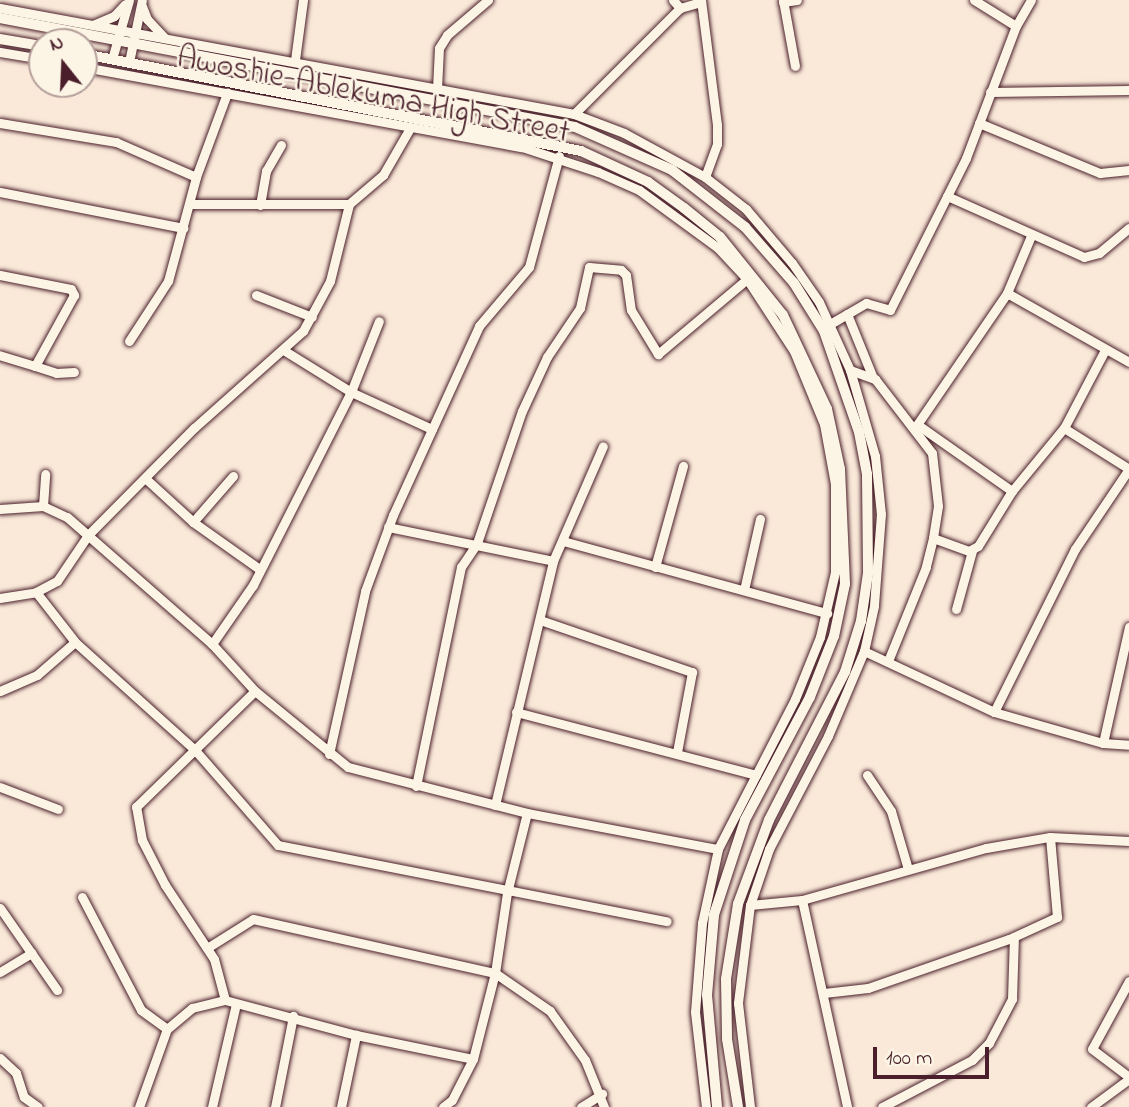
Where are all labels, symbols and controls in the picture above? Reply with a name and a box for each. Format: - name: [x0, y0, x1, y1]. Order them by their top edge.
- north arrow: [28, 28, 98, 98]
- text: N: [47, 30, 67, 59]
- street label: Awoshie-Ablekuma High Street: [173, 40, 573, 154]
- scale bar: [877, 1034, 992, 1078]
- text: 100 m: [886, 1044, 932, 1074]

